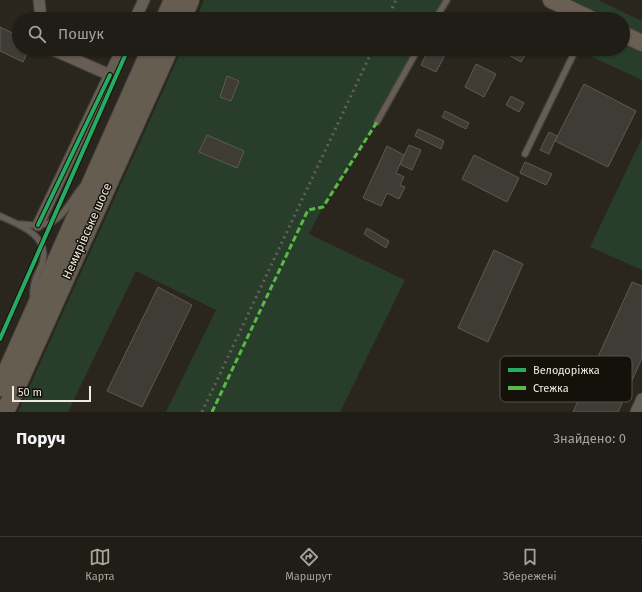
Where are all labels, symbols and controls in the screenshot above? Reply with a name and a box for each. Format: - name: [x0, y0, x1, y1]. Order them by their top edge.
- search box: [12, 12, 630, 56]
- icon: search: [26, 23, 48, 45]
- text: Пошук: [58, 25, 104, 43]
- street label: Немирівське шосе: [60, 181, 114, 281]
- legend: [500, 356, 632, 402]
- text: Велодоріжка: [533, 364, 600, 377]
- text: Стежка: [533, 382, 569, 395]
- scale bar: [12, 384, 91, 403]
- text: 50 m: [18, 386, 42, 399]
- text: Поруч: [16, 428, 65, 449]
- text: Знайдено: 0: [553, 431, 626, 446]
- tab: Карта: [85, 546, 115, 583]
- tab: Маршрут: [285, 546, 332, 583]
- tab: Збережені: [503, 546, 557, 583]

